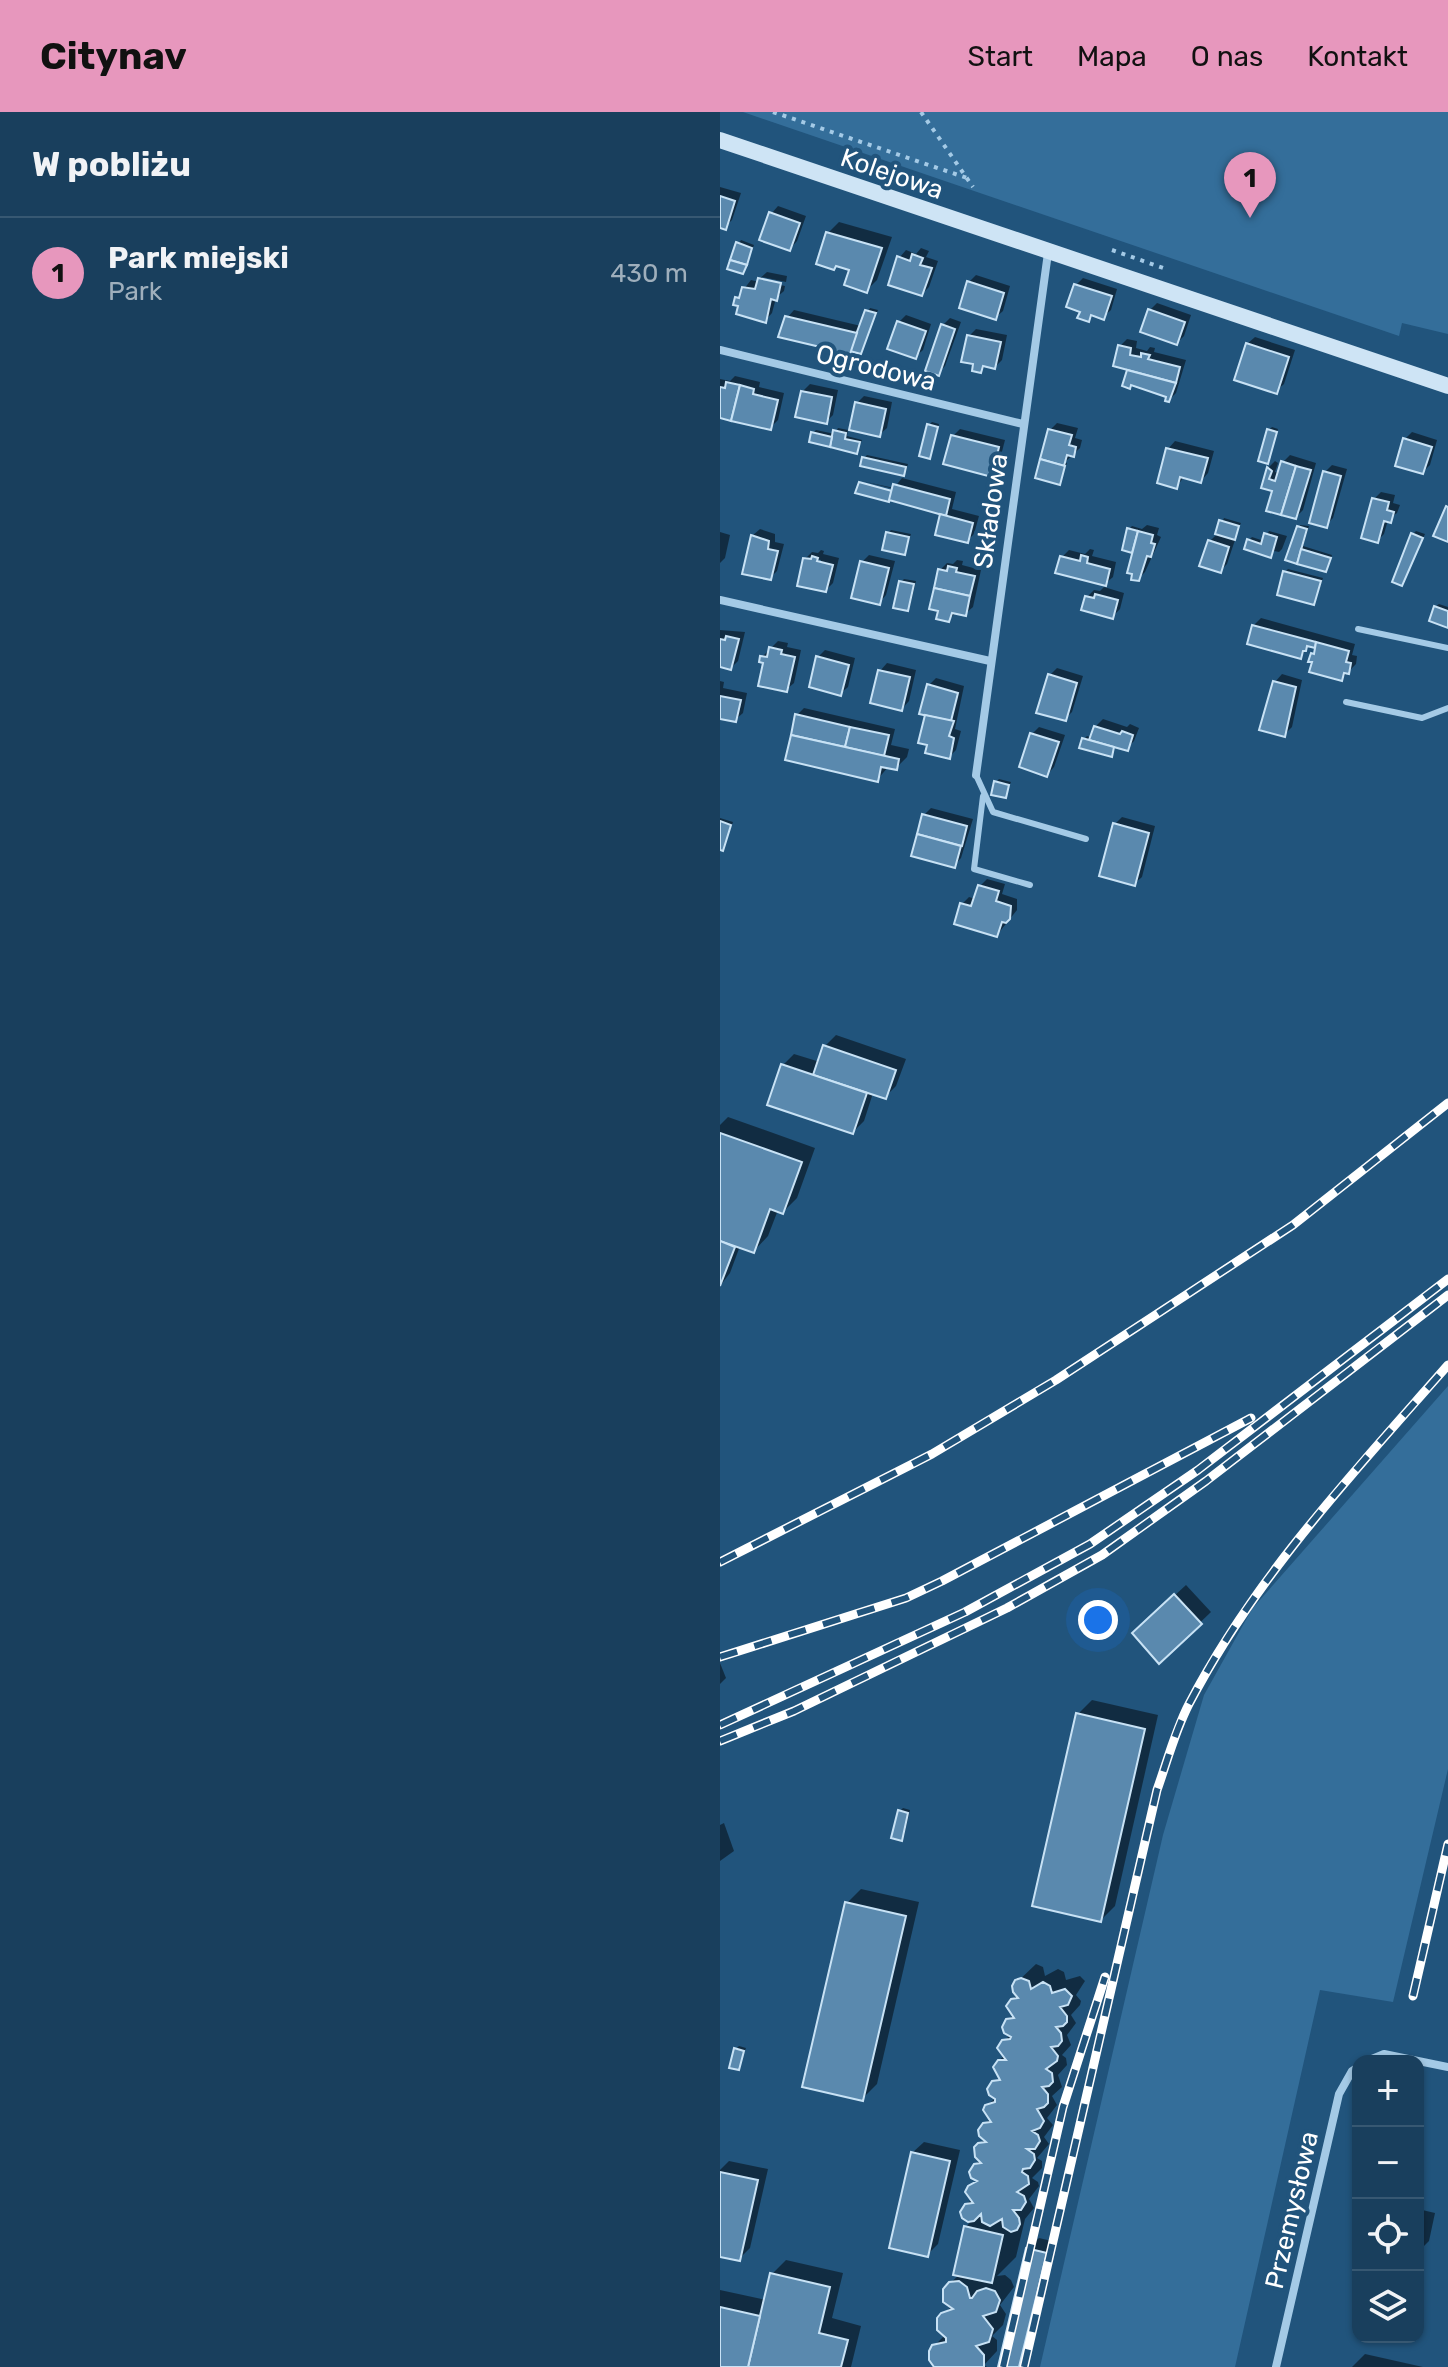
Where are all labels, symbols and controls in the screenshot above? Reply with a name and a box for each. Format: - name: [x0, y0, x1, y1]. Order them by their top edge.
- text: Citynav: [40, 33, 187, 79]
- text: Start: [968, 40, 1033, 73]
- text: Mapa: [1077, 40, 1147, 73]
- text: O nas: [1191, 40, 1263, 73]
- text: Kontakt: [1307, 40, 1408, 73]
- street label: Kolejowa: [837, 142, 947, 206]
- text: W pobliżu: [32, 144, 191, 185]
- pin: 1: [1224, 152, 1276, 218]
- text: Park miejski: [108, 240, 289, 276]
- text: 1: [52, 258, 64, 289]
- text: 430 m: [610, 258, 688, 289]
- text: Park: [108, 276, 162, 307]
- street label: Ogrodowa: [813, 338, 939, 398]
- street label: Składowa: [968, 451, 1014, 571]
- your location: [1078, 1600, 1118, 1640]
- map controls: [1352, 2055, 1424, 2343]
- button: +: [1352, 2055, 1424, 2127]
- button: −: [1352, 2127, 1424, 2199]
- street label: Przemysłowa: [1259, 2128, 1325, 2292]
- button: locate: [1352, 2199, 1424, 2271]
- button: layers: [1352, 2271, 1424, 2343]

